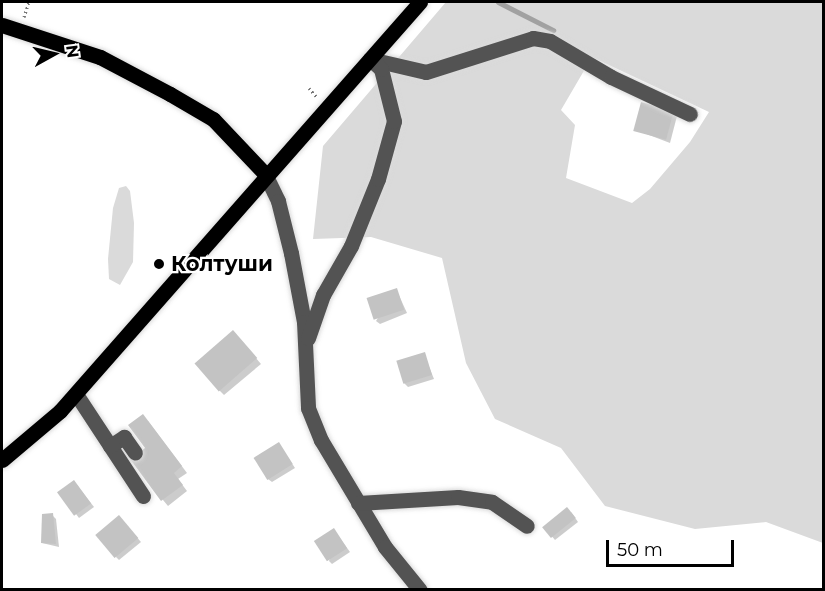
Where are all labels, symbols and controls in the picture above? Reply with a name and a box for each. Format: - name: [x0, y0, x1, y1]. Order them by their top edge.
- north arrow: [24, 24, 84, 84]
- text: N: [62, 44, 83, 59]
- place label: Колтуши: [171, 251, 273, 277]
- marker: Колтуши: [152, 257, 166, 271]
- scale bar: [609, 528, 736, 566]
- text: 50 m: [617, 539, 663, 561]

